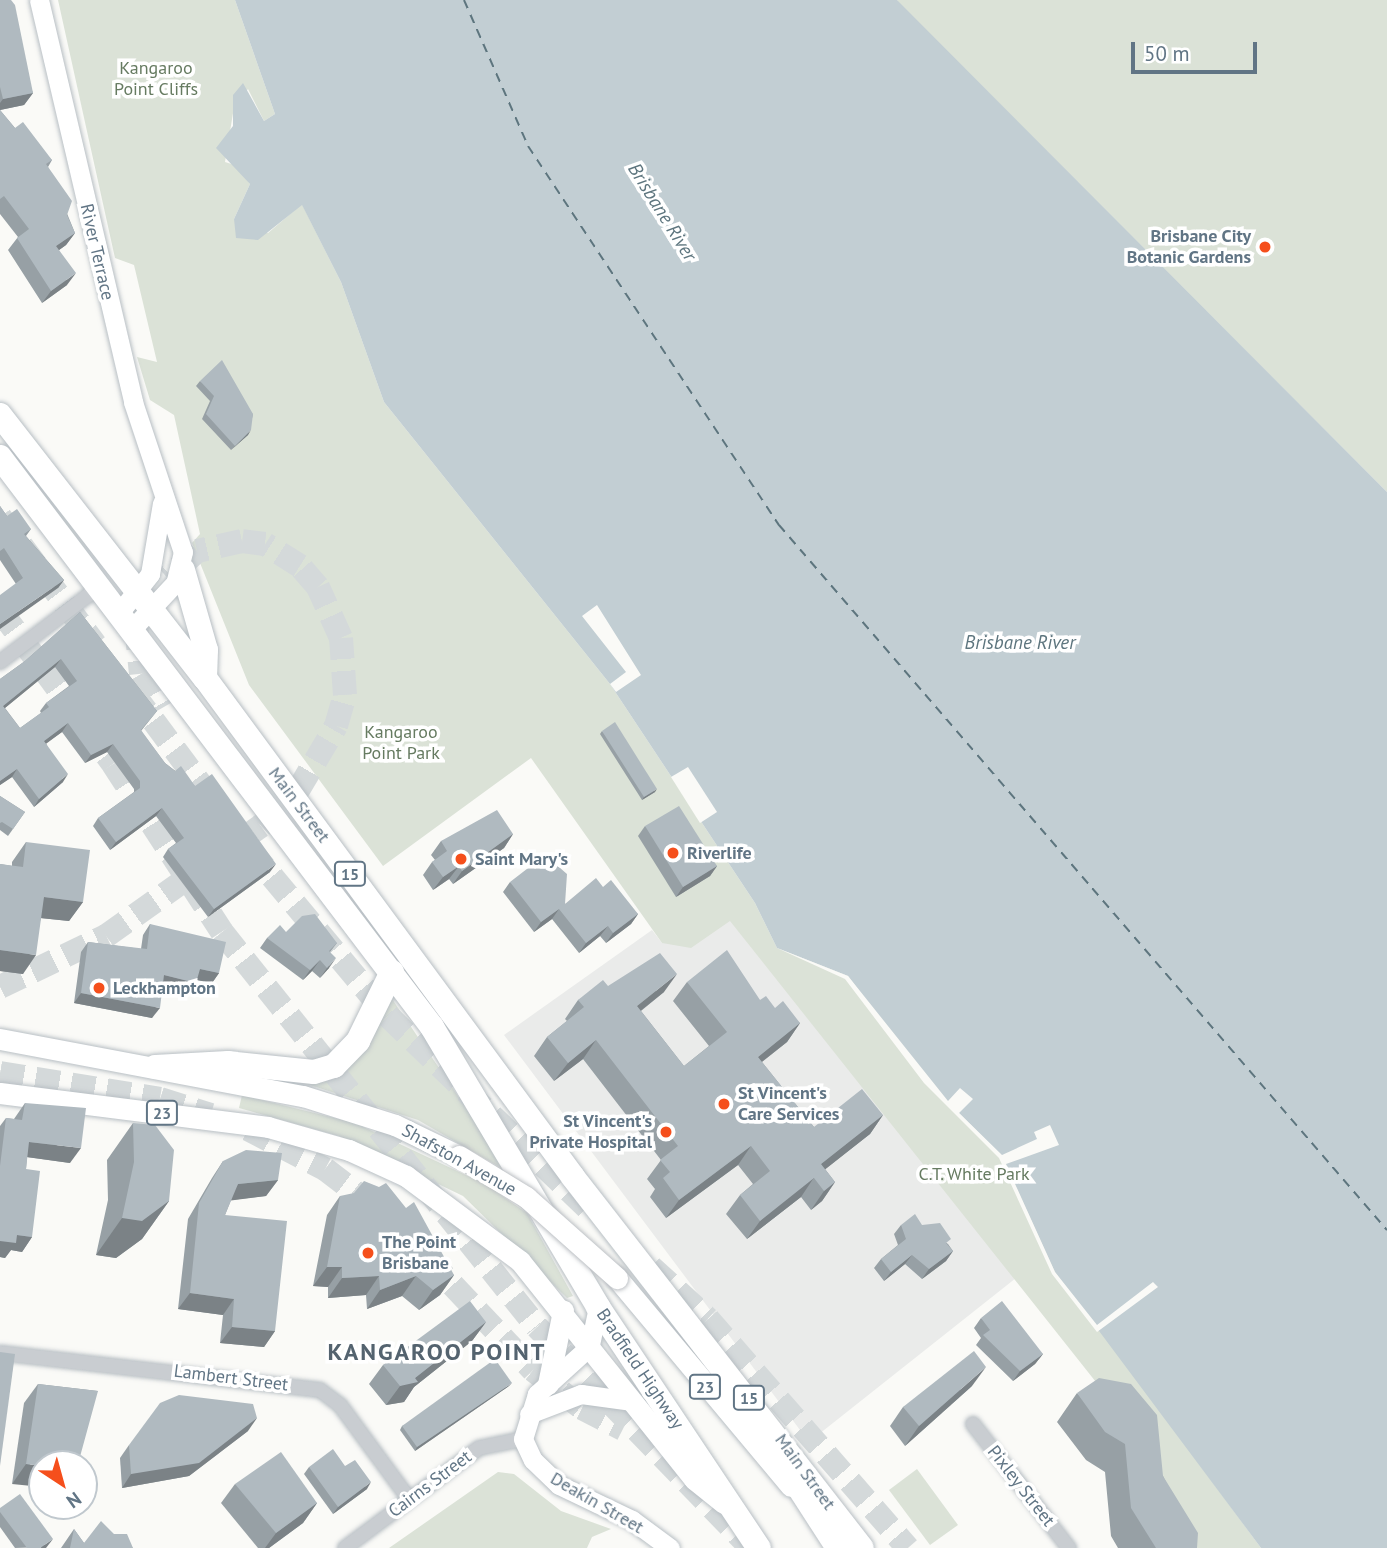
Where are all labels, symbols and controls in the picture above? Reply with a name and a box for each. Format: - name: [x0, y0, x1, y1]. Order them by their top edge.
- scale bar: [1135, 28, 1261, 72]
- text: 50 m: [1144, 40, 1190, 67]
- park label: Kangaroo Point Cliffs: [114, 58, 198, 100]
- water label: Brisbane River: [623, 159, 701, 265]
- street label: River Terrace: [75, 201, 119, 303]
- place label: Brisbane City Botanic Gardens: [1126, 226, 1251, 268]
- marker: Brisbane City Botanic Gardens: [1257, 239, 1273, 255]
- water label: Brisbane River: [965, 632, 1075, 654]
- park label: Kangaroo Point Park: [362, 722, 440, 764]
- street label: Main Street: [264, 763, 334, 847]
- place label: Riverlife: [687, 842, 752, 864]
- marker: Riverlife: [665, 845, 681, 861]
- place label: Saint Mary's: [475, 848, 568, 870]
- marker: Saint Mary's: [453, 851, 469, 867]
- road number: 15: [332, 862, 368, 887]
- place label: Leckhampton: [113, 977, 216, 999]
- marker: Leckhampton: [91, 980, 107, 996]
- place label: St Vincent's Care Services: [738, 1083, 839, 1126]
- marker: St Vincent's Care Services: [716, 1096, 732, 1112]
- road number: 23: [144, 1100, 180, 1126]
- place label: St Vincent's Private Hospital: [530, 1111, 652, 1154]
- street label: Shafston Avenue: [398, 1120, 520, 1200]
- marker: St Vincent's Private Hospital: [658, 1124, 674, 1140]
- park label: C.T. White Park: [918, 1163, 1030, 1185]
- place label: The Point Brisbane: [382, 1232, 456, 1274]
- marker: The Point Brisbane: [360, 1245, 376, 1261]
- street label: Bradfield Highway: [592, 1305, 688, 1433]
- district label: KANGAROO POINT: [329, 1338, 545, 1366]
- street label: Lambert Street: [173, 1360, 289, 1396]
- road number: 23: [688, 1374, 722, 1400]
- road number: 15: [732, 1386, 766, 1410]
- street label: Main Street: [770, 1430, 840, 1514]
- street label: Pixley Street: [983, 1441, 1059, 1531]
- street label: Cairns Street: [384, 1446, 476, 1522]
- north arrow: [28, 1450, 98, 1520]
- street label: Deakin Street: [547, 1468, 647, 1538]
- text: N: [62, 1487, 86, 1514]

